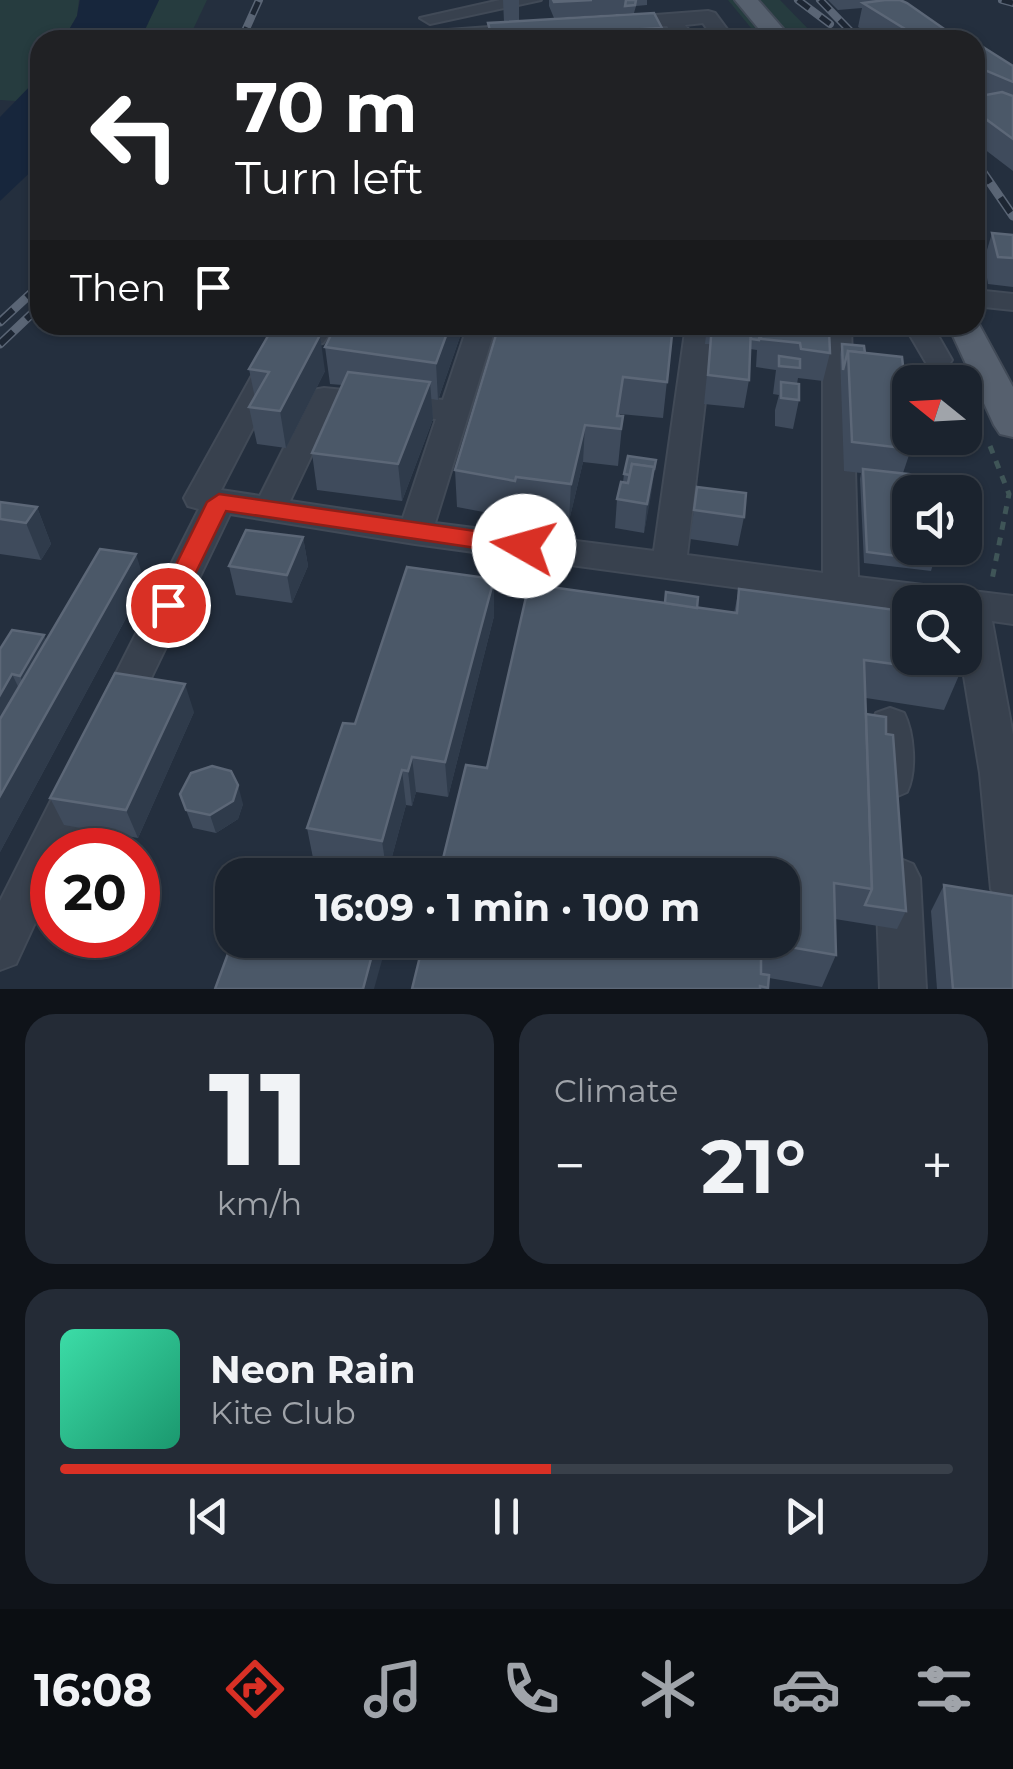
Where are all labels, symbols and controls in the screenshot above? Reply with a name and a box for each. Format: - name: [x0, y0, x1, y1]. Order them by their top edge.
- text: 70 m: [235, 64, 418, 150]
- icon: left: [70, 70, 200, 200]
- text: Turn left: [235, 150, 423, 205]
- icon: arrive: [186, 260, 241, 315]
- text: Then: [70, 264, 166, 311]
- north arrow: [892, 365, 982, 455]
- map controls: [892, 365, 982, 675]
- button: sound: [892, 475, 982, 565]
- position arrow: [472, 494, 576, 598]
- pin: [126, 563, 211, 648]
- icon: arrive: [141, 578, 196, 633]
- button: search: [892, 585, 982, 675]
- speed limit sign: 20: [30, 828, 160, 958]
- text: 16:09 · 1 min · 100 m: [315, 884, 700, 931]
- text: 11: [209, 1039, 310, 1198]
- text: Climate: [554, 1071, 678, 1110]
- text: 21°: [701, 1120, 806, 1212]
- text: −: [554, 1132, 586, 1199]
- text: +: [921, 1132, 953, 1199]
- text: km/h: [217, 1184, 302, 1223]
- text: Neon Rain: [210, 1346, 415, 1393]
- text: Kite Club: [210, 1393, 356, 1432]
- icon: previous: [181, 1489, 236, 1544]
- icon: pause: [479, 1489, 534, 1544]
- icon: next: [777, 1489, 832, 1544]
- icon: directions: [220, 1654, 290, 1724]
- icon: music: [358, 1654, 428, 1724]
- icon: phone: [496, 1654, 566, 1724]
- icon: climate: [633, 1654, 703, 1724]
- icon: car: [771, 1654, 841, 1724]
- icon: filters: [909, 1654, 979, 1724]
- text: 16:08: [34, 1662, 152, 1717]

